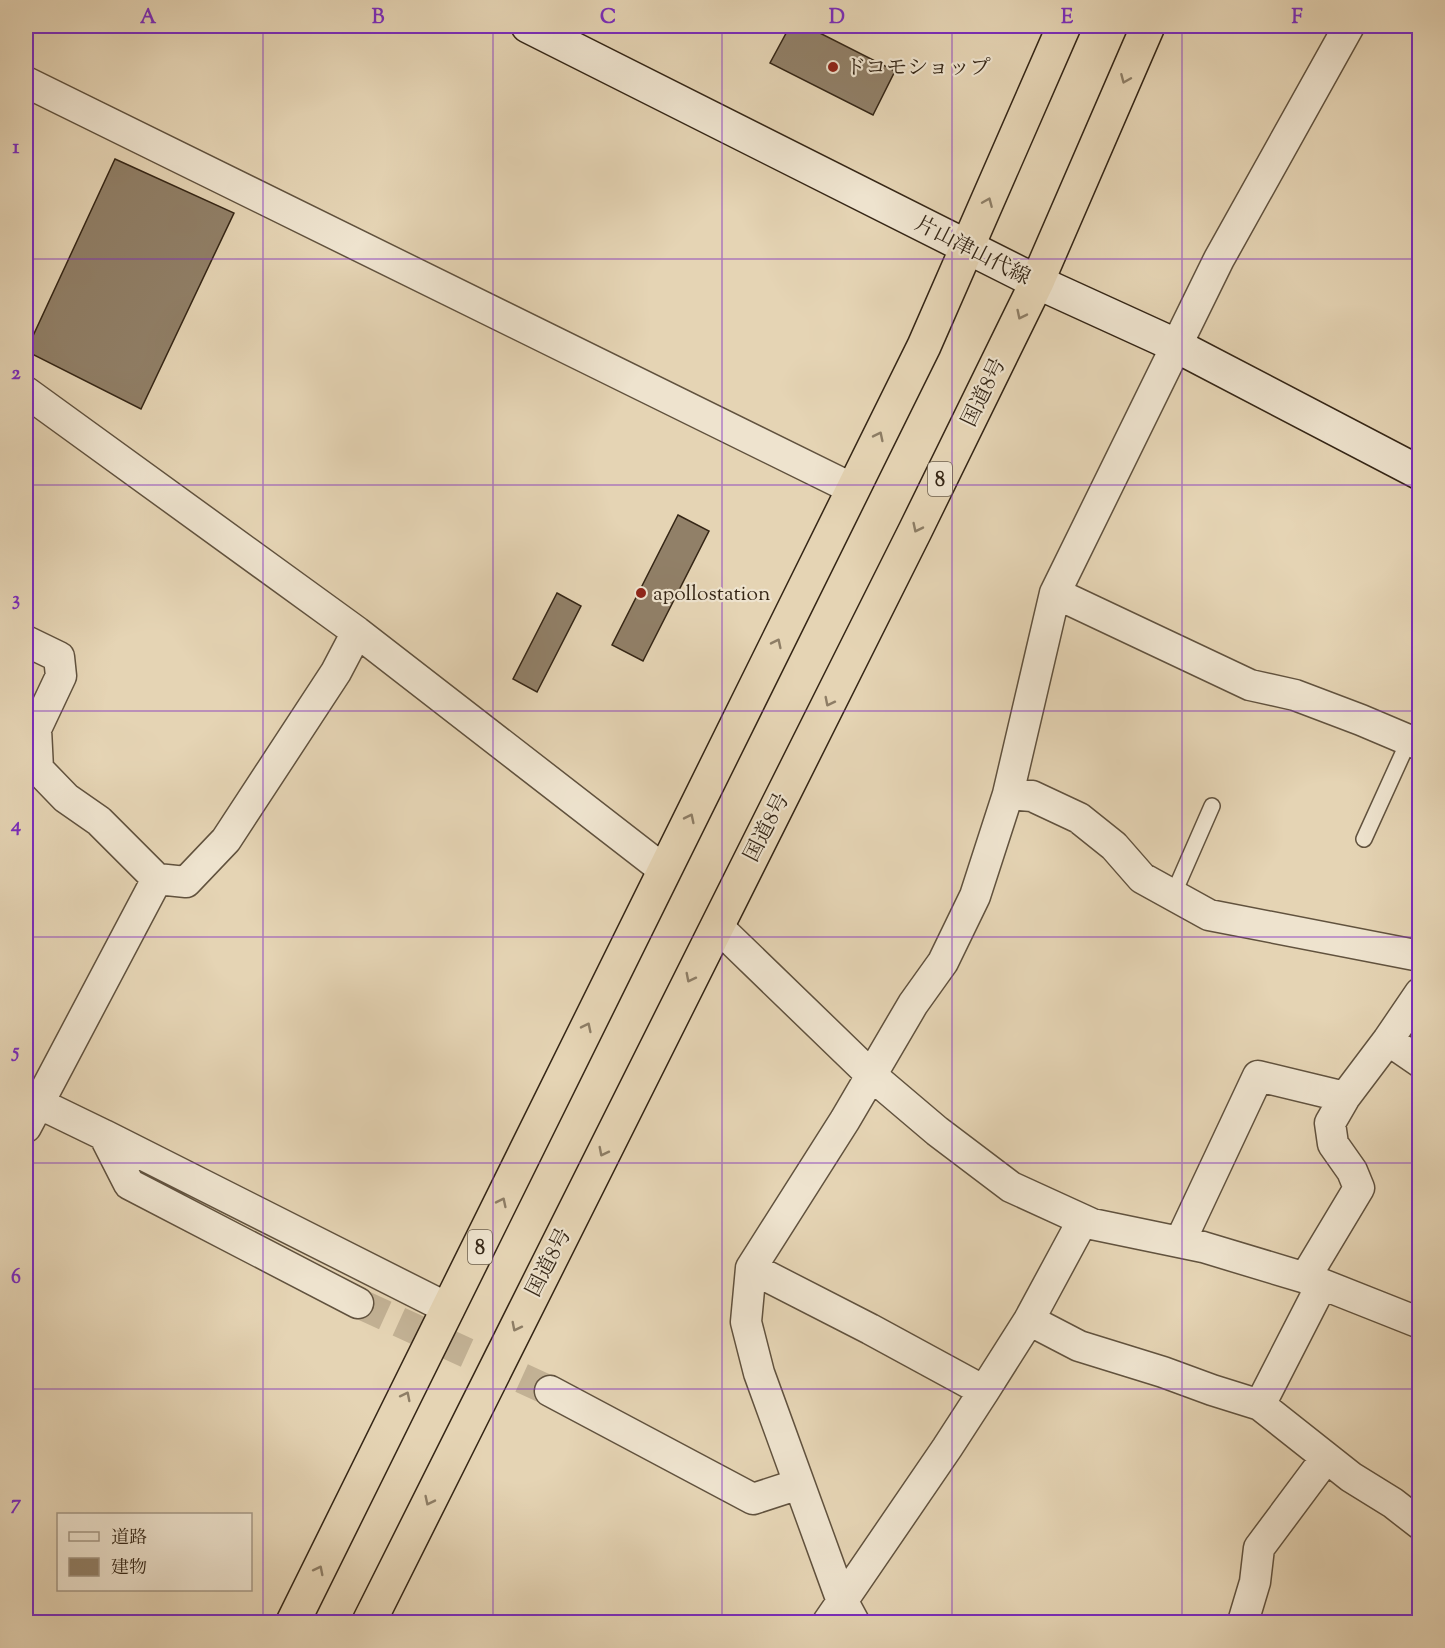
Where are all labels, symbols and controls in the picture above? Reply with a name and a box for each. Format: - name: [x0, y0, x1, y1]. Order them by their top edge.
- text: A: [140, 4, 157, 33]
- text: B: [372, 4, 385, 33]
- text: C: [600, 4, 616, 33]
- text: D: [829, 4, 845, 33]
- text: E: [1061, 4, 1074, 33]
- text: F: [1291, 4, 1303, 33]
- place label: ドコモショップ: [845, 54, 991, 84]
- marker: ドコモショップ: [826, 60, 840, 74]
- one-way arrow: [1120, 73, 1132, 84]
- text: 1: [13, 134, 20, 163]
- one-way arrow: [981, 198, 993, 209]
- street label: 片山津山代線: [909, 210, 1035, 294]
- one-way arrow: [1016, 309, 1028, 320]
- street label: 国道8号: [955, 353, 1014, 432]
- text: 2: [11, 360, 21, 389]
- one-way arrow: [872, 432, 884, 443]
- road number: 8: [928, 462, 952, 496]
- one-way arrow: [912, 522, 924, 533]
- place label: apollostation: [653, 580, 770, 610]
- text: 3: [12, 586, 20, 615]
- marker: apollostation: [634, 586, 648, 600]
- one-way arrow: [769, 639, 781, 650]
- one-way arrow: [825, 696, 836, 707]
- street label: 国道8号: [738, 788, 798, 867]
- text: 4: [10, 812, 21, 841]
- one-way arrow: [683, 814, 694, 824]
- one-way arrow: [686, 972, 698, 983]
- one-way arrow: [580, 1022, 592, 1033]
- text: 5: [11, 1038, 20, 1067]
- one-way arrow: [599, 1146, 610, 1157]
- one-way arrow: [494, 1198, 506, 1209]
- street label: 国道8号: [520, 1223, 580, 1302]
- road number: 8: [468, 1230, 492, 1264]
- text: 6: [11, 1264, 21, 1293]
- one-way arrow: [512, 1320, 523, 1331]
- one-way arrow: [399, 1391, 410, 1402]
- text: 7: [11, 1490, 22, 1519]
- one-way arrow: [425, 1495, 436, 1506]
- legend: [57, 1513, 252, 1591]
- text: 道路: [111, 1526, 147, 1552]
- text: 建物: [111, 1556, 147, 1582]
- one-way arrow: [311, 1566, 323, 1577]

